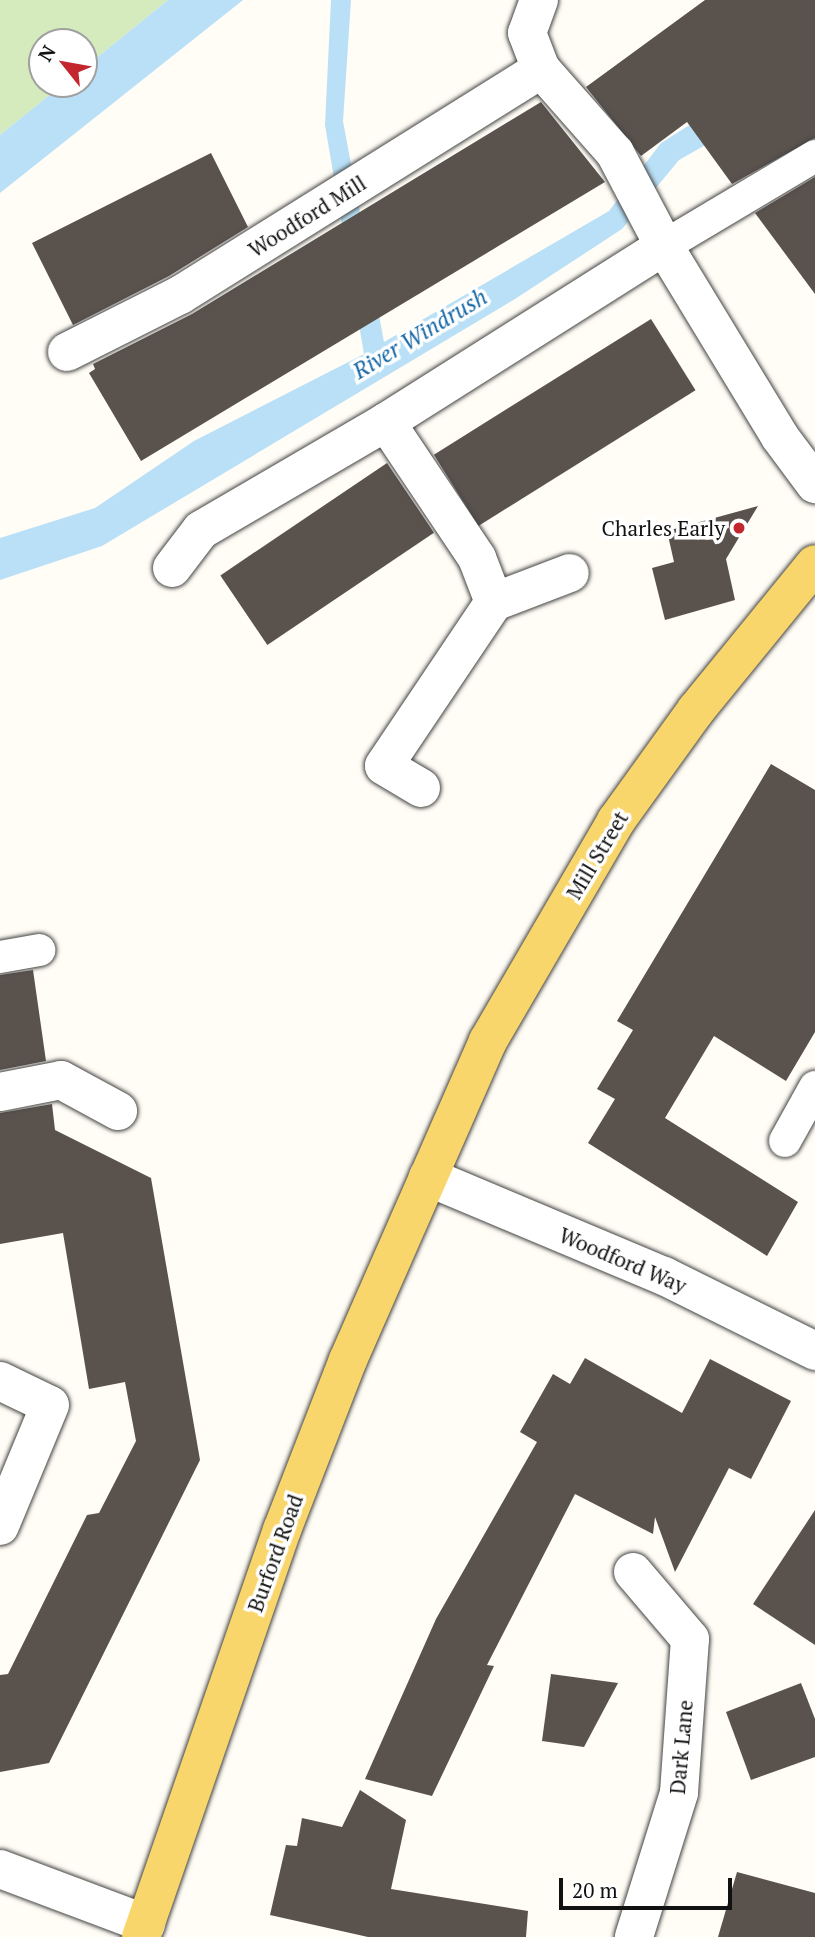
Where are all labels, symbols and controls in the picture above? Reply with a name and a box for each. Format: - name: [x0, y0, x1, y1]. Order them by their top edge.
- north arrow: [28, 28, 98, 98]
- text: N: [32, 40, 61, 66]
- street label: Woodford Mill: [244, 170, 370, 262]
- water label: River Windrush: [348, 283, 492, 385]
- place label: Charles Early: [602, 515, 725, 541]
- marker: Charles Early: [731, 520, 747, 536]
- street label: Mill Street: [561, 806, 633, 904]
- street label: Woodford Way: [556, 1222, 690, 1298]
- street label: Burford Road: [242, 1491, 308, 1615]
- street label: Dark Lane: [664, 1699, 698, 1795]
- scale bar: [563, 1864, 736, 1908]
- text: 20 m: [572, 1876, 618, 1904]

